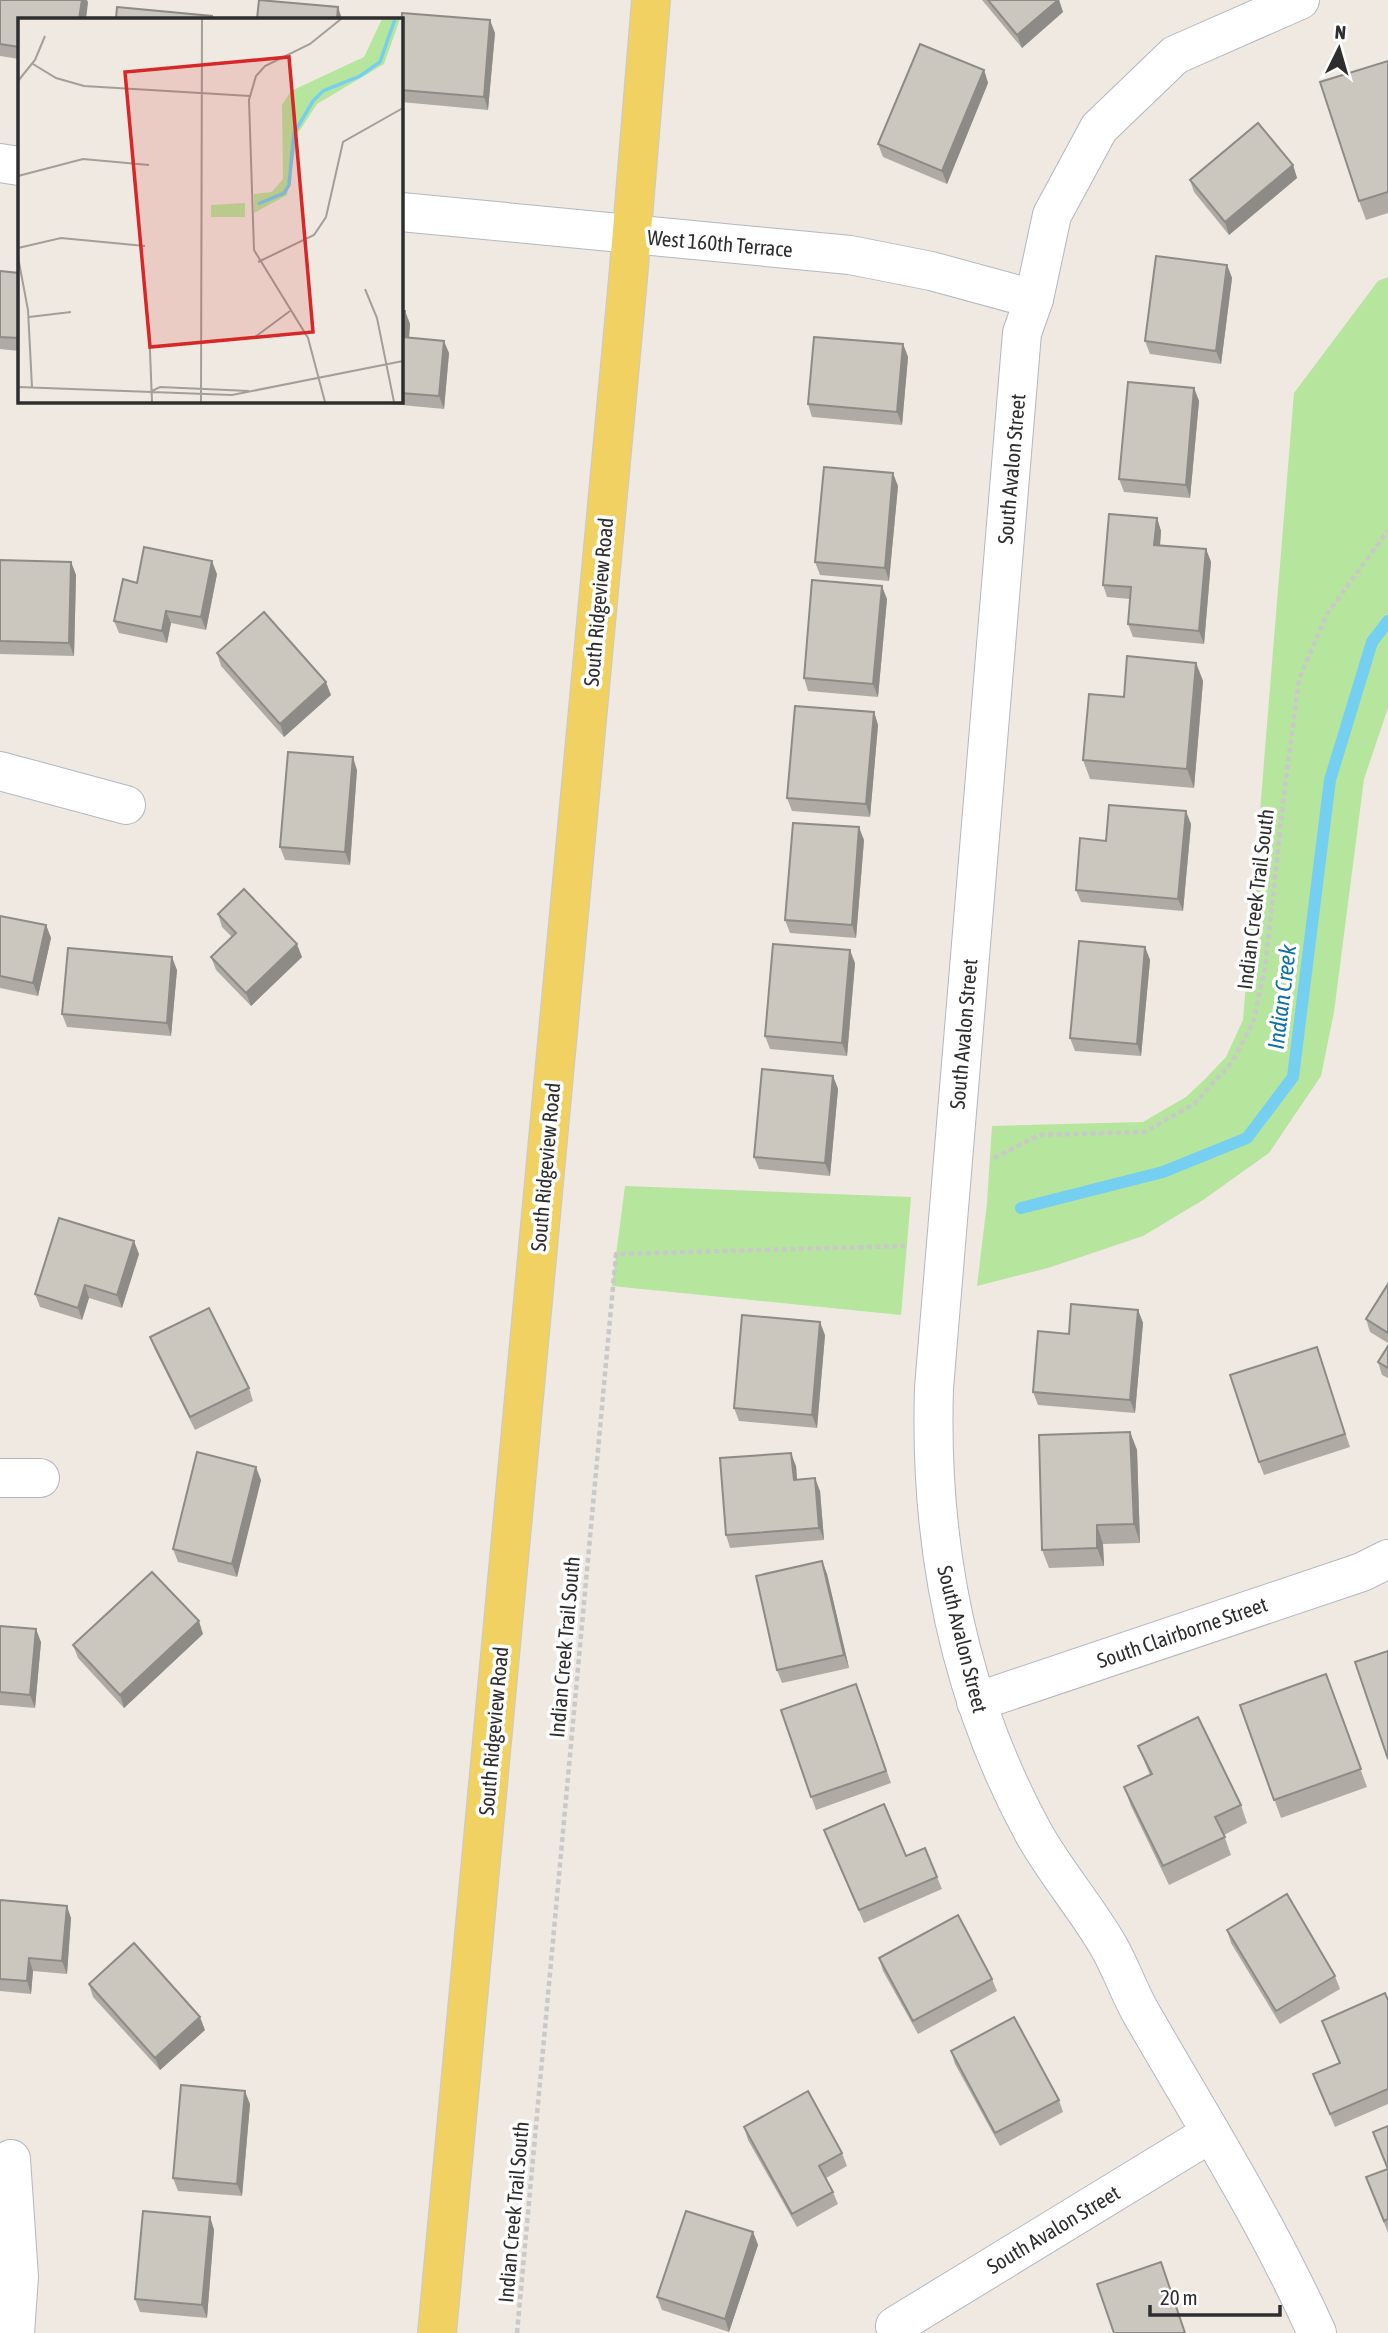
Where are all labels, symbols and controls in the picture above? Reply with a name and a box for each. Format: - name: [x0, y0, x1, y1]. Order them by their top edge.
- north arrow: [1304, 14, 1374, 84]
- inset map: [18, 18, 402, 402]
- text: N: [1334, 21, 1347, 44]
- street label: West 160th Terrace: [646, 225, 794, 261]
- street label: South Avalon Street: [992, 393, 1030, 545]
- street label: South Ridgeview Road: [579, 517, 617, 687]
- street label: Indian Creek Trail South: [1232, 807, 1278, 991]
- water label: Indian Creek: [1263, 942, 1301, 1051]
- street label: South Avalon Street: [944, 958, 982, 1110]
- street label: South Ridgeview Road: [526, 1082, 564, 1252]
- street label: Indian Creek Trail South: [544, 1555, 584, 1739]
- street label: South Avalon Street: [933, 1563, 993, 1715]
- street label: South Clairborne Street: [1094, 1592, 1270, 1672]
- street label: South Ridgeview Road: [474, 1646, 512, 1816]
- street label: Indian Creek Trail South: [493, 2120, 533, 2304]
- street label: South Avalon Street: [982, 2180, 1124, 2278]
- scale bar: [1150, 2274, 1280, 2318]
- text: 20 m: [1160, 2285, 1198, 2309]

